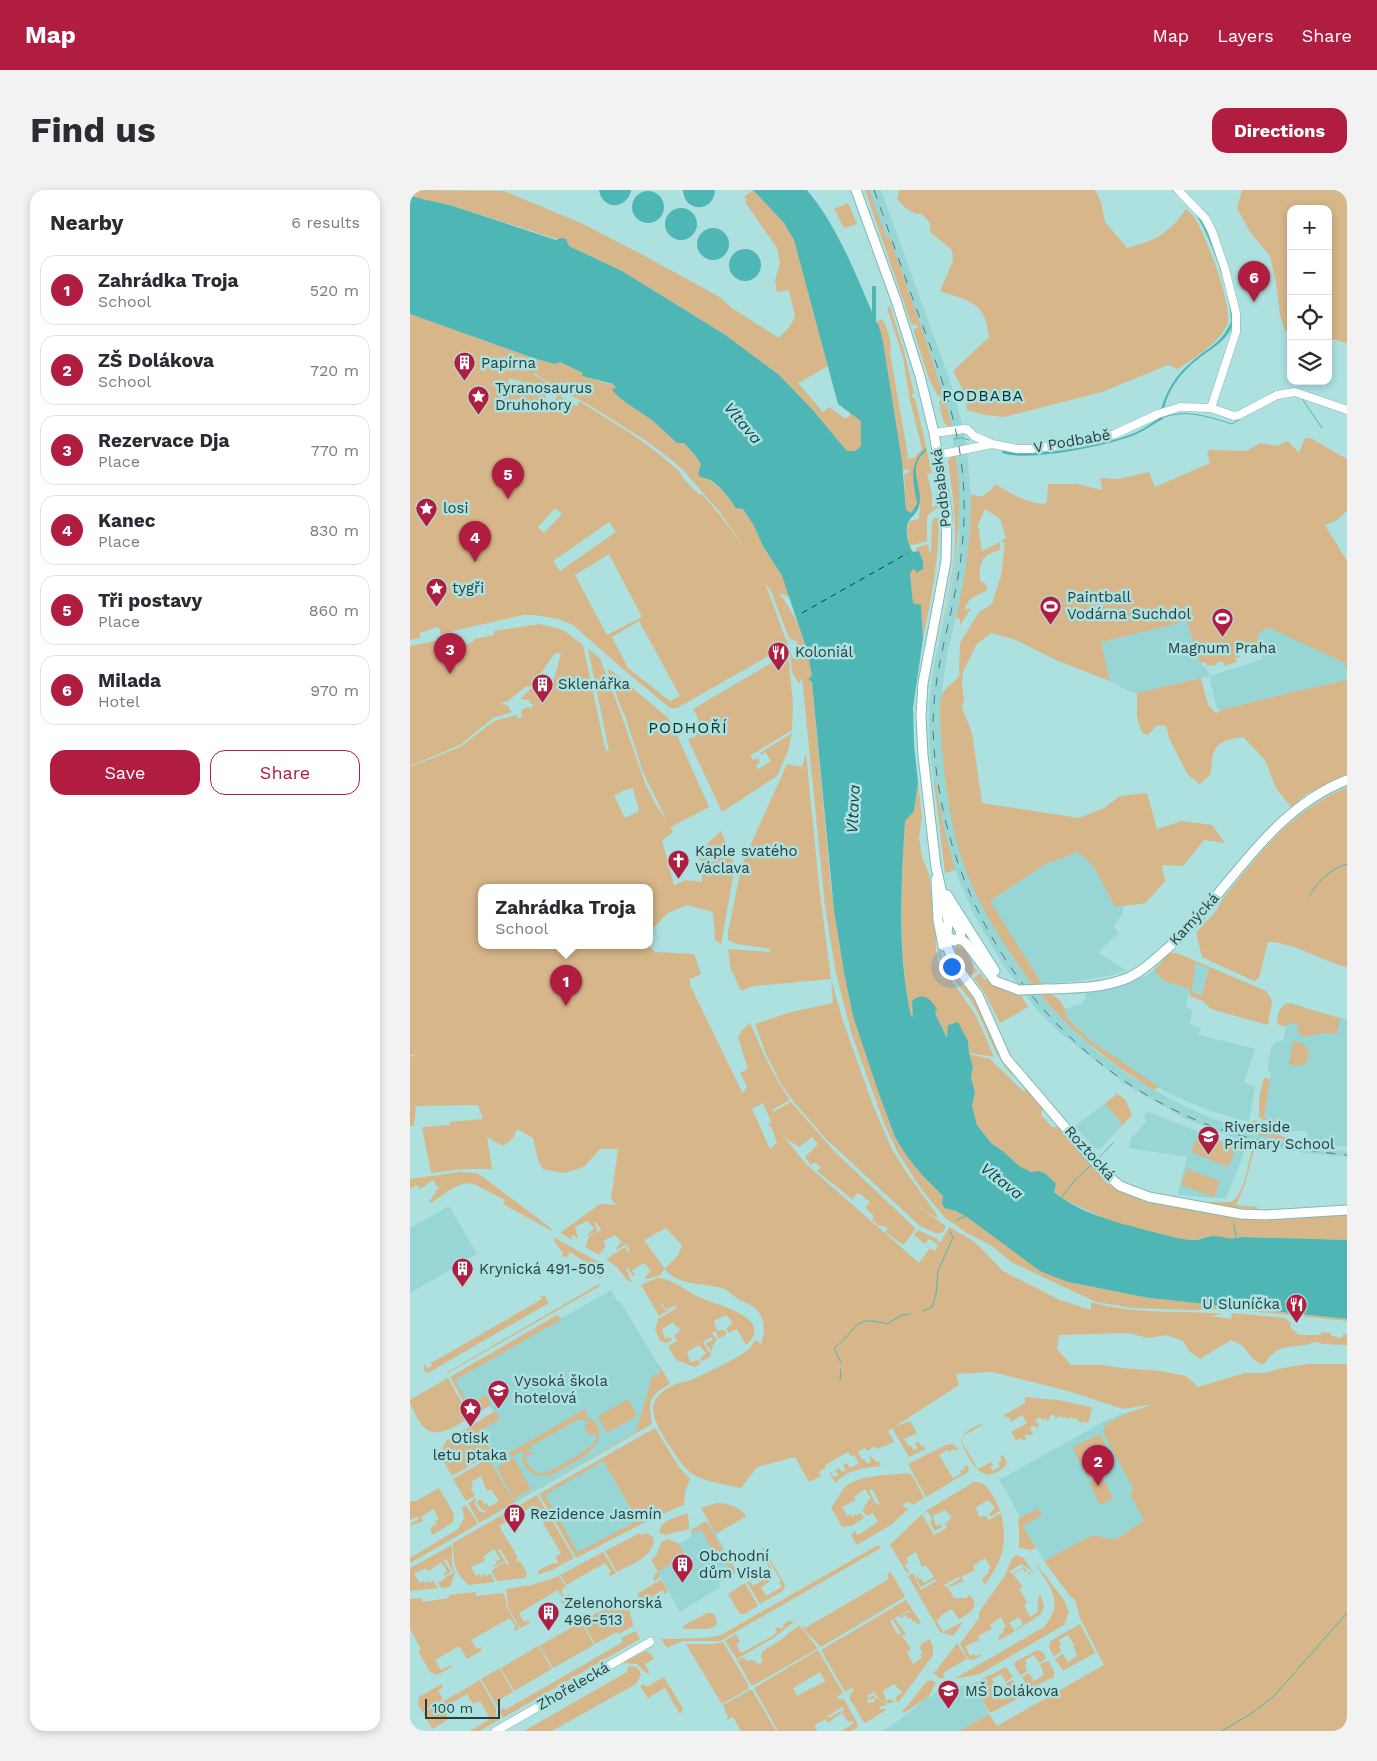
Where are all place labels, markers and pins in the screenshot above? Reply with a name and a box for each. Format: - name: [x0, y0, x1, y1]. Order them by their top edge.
- pin: 6: [1238, 261, 1270, 302]
- building icon: Papírna: [453, 351, 477, 382]
- place label: Papírna: [481, 354, 536, 372]
- place label: Tyranosaurus Druhohory: [495, 379, 592, 414]
- place icon: Tyranosaurus Druhohory: [467, 385, 491, 416]
- pin: 5: [492, 458, 524, 499]
- place icon: losi: [415, 496, 439, 527]
- place label: losi: [443, 499, 469, 517]
- pin: 4: [459, 521, 491, 562]
- place icon: tygři: [424, 576, 448, 607]
- place label: tygři: [452, 579, 484, 597]
- place label: Paintball Vodárna Suchdol: [1067, 588, 1191, 623]
- sports icon: Paintball Vodárna Suchdol: [1039, 594, 1063, 625]
- sports icon: Magnum Praha: [1210, 607, 1234, 638]
- pin: 3: [434, 633, 466, 674]
- place label: Magnum Praha: [1168, 639, 1277, 657]
- restaurant icon: Koloniál: [767, 640, 791, 671]
- place label: Koloniál: [795, 643, 854, 661]
- building icon: Sklenářka: [530, 672, 554, 703]
- place label: Sklenářka: [558, 675, 631, 693]
- place label: Kaple svatého Václava: [695, 842, 798, 877]
- church icon: Kaple svatého Václava: [667, 848, 691, 879]
- pin: 1: [550, 965, 582, 1006]
- place label: Riverside Primary School: [1224, 1118, 1335, 1153]
- school or university icon: Riverside Primary School: [1196, 1124, 1220, 1155]
- building icon: Krynická 491-505: [451, 1257, 475, 1288]
- place label: Krynická 491-505: [479, 1260, 605, 1278]
- restaurant icon: U Sluníčka: [1284, 1292, 1308, 1323]
- place label: U Sluníčka: [1202, 1295, 1281, 1313]
- place label: Vysoká škola hotelová: [514, 1372, 608, 1407]
- school or university icon: Vysoká škola hotelová: [486, 1378, 510, 1409]
- place icon: Otisk letu ptaka: [458, 1397, 482, 1428]
- place label: Otisk letu ptaka: [433, 1429, 508, 1464]
- pin: 2: [1082, 1445, 1114, 1486]
- building icon: Rezidence Jasmín: [502, 1502, 526, 1533]
- place label: Rezidence Jasmín: [530, 1505, 662, 1523]
- place label: Obchodní dům Visla: [699, 1547, 772, 1582]
- building icon: Obchodní dům Visla: [671, 1553, 695, 1584]
- place label: Zelenohorská 496-513: [564, 1594, 663, 1629]
- building icon: Zelenohorská 496-513: [536, 1600, 560, 1631]
- school or university icon: MŠ Dolákova: [937, 1679, 961, 1710]
- place label: MŠ Dolákova: [965, 1681, 1059, 1700]

